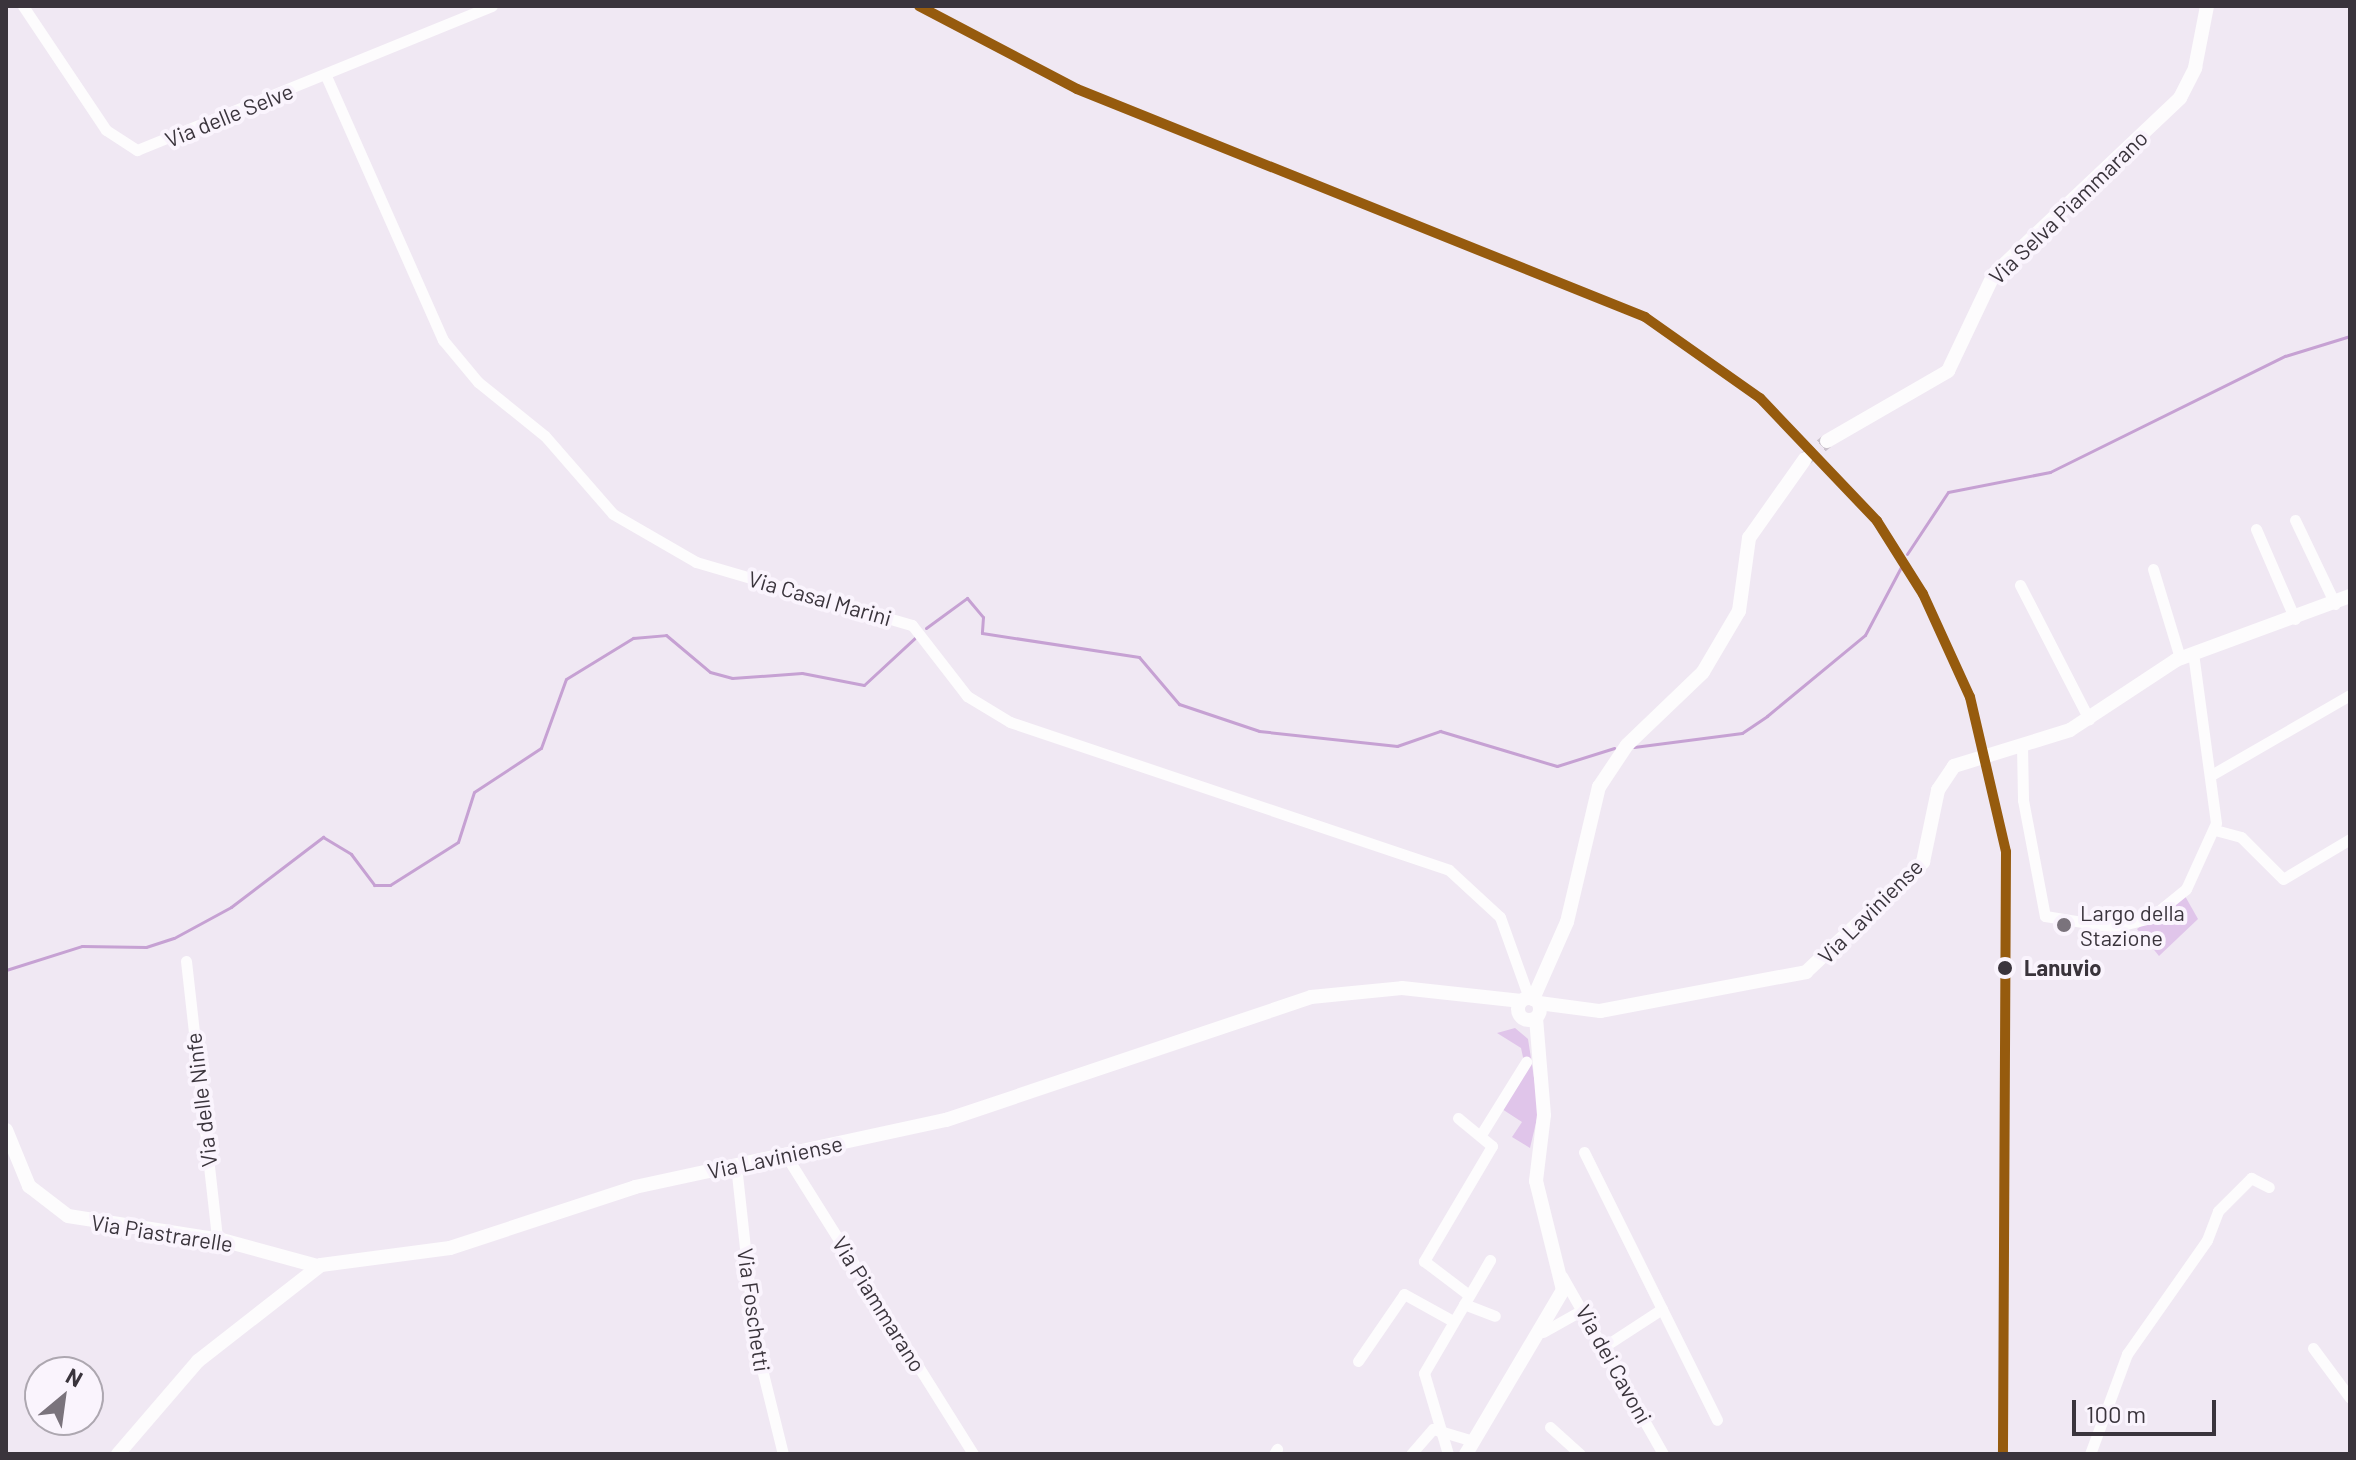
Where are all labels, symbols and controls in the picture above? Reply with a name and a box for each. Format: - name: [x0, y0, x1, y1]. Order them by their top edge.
- street label: Via delle Selve: [161, 77, 297, 153]
- street label: Via Selva Piammarano: [1983, 125, 2153, 289]
- street label: Via Casal Marini: [745, 565, 895, 631]
- street label: Via Laviniense: [1812, 853, 1928, 969]
- place label: Largo della Stazione: [2080, 899, 2185, 950]
- marker: Largo della Stazione: [2055, 916, 2073, 934]
- place label: Lanuvio: [2024, 955, 2102, 981]
- marker: Lanuvio: [1993, 956, 2017, 980]
- street label: Via delle Ninfe: [180, 1031, 222, 1169]
- street label: Via Laviniense: [705, 1130, 845, 1184]
- street label: Via Piastrarelle: [89, 1209, 235, 1257]
- street label: Via Piammarano: [827, 1231, 931, 1377]
- street label: Via Foschetti: [732, 1246, 776, 1374]
- street label: Via dei Cavoni: [1571, 1300, 1657, 1428]
- north arrow: [24, 1356, 104, 1436]
- text: N: [62, 1362, 87, 1392]
- scale bar: [2076, 1384, 2220, 1434]
- text: 100 m: [2086, 1399, 2146, 1428]

